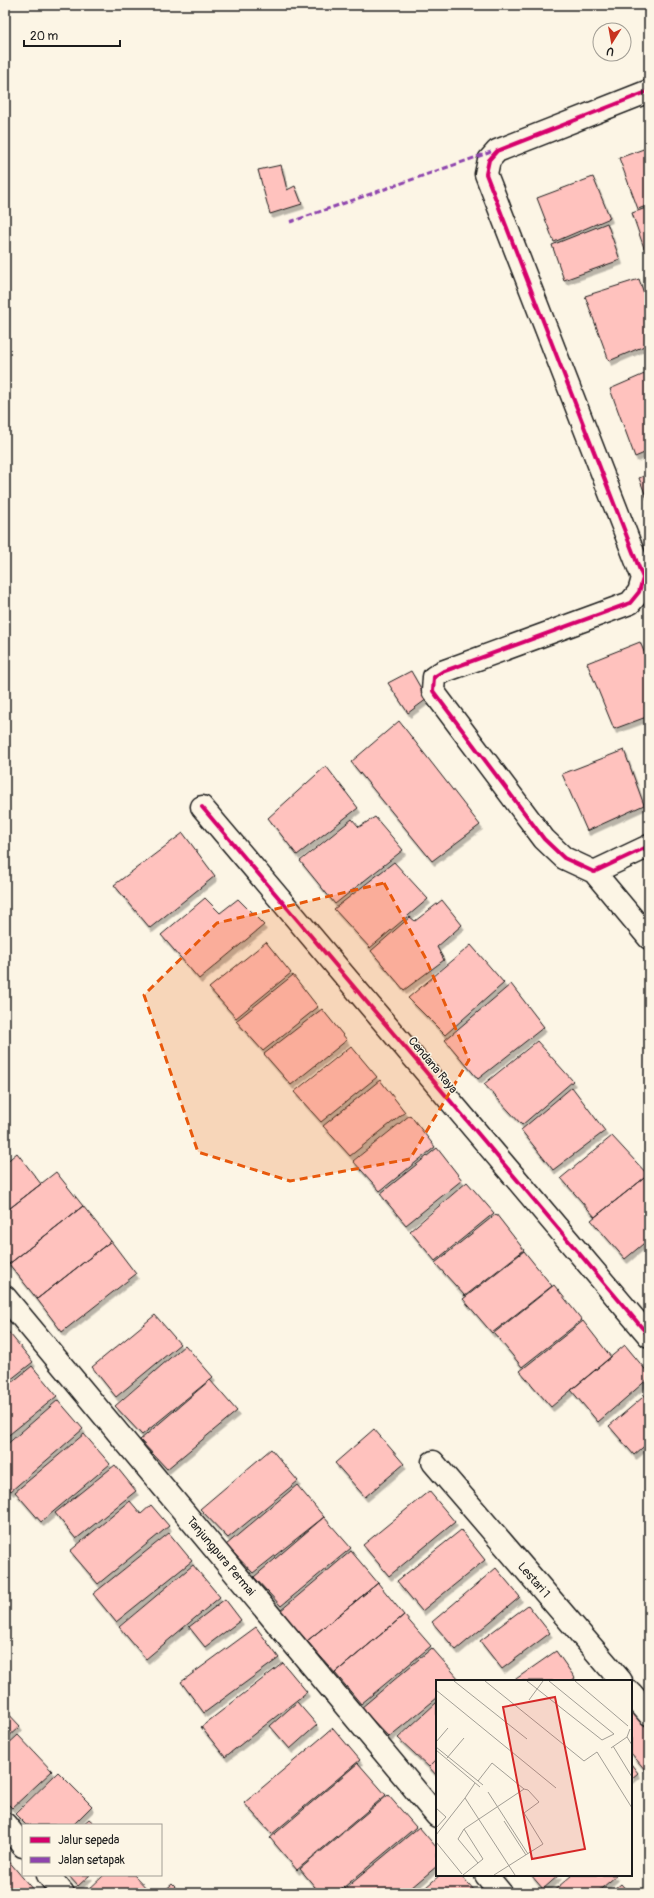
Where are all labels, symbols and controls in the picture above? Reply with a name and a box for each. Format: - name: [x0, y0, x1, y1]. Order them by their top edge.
- scale bar: [24, 22, 120, 48]
- north arrow: [592, 22, 632, 62]
- text: 20 m: [30, 29, 59, 44]
- text: U: [605, 44, 615, 58]
- street label: Cendana Raya: [405, 1034, 461, 1097]
- street label: Tanjungpura Permai: [183, 1514, 258, 1599]
- street label: Lestari 1: [514, 1559, 553, 1601]
- inset map: [436, 1680, 632, 1876]
- legend: [22, 1824, 162, 1876]
- text: Jalur sepeda: [58, 1833, 120, 1848]
- text: Jalan setapak: [58, 1853, 125, 1868]

